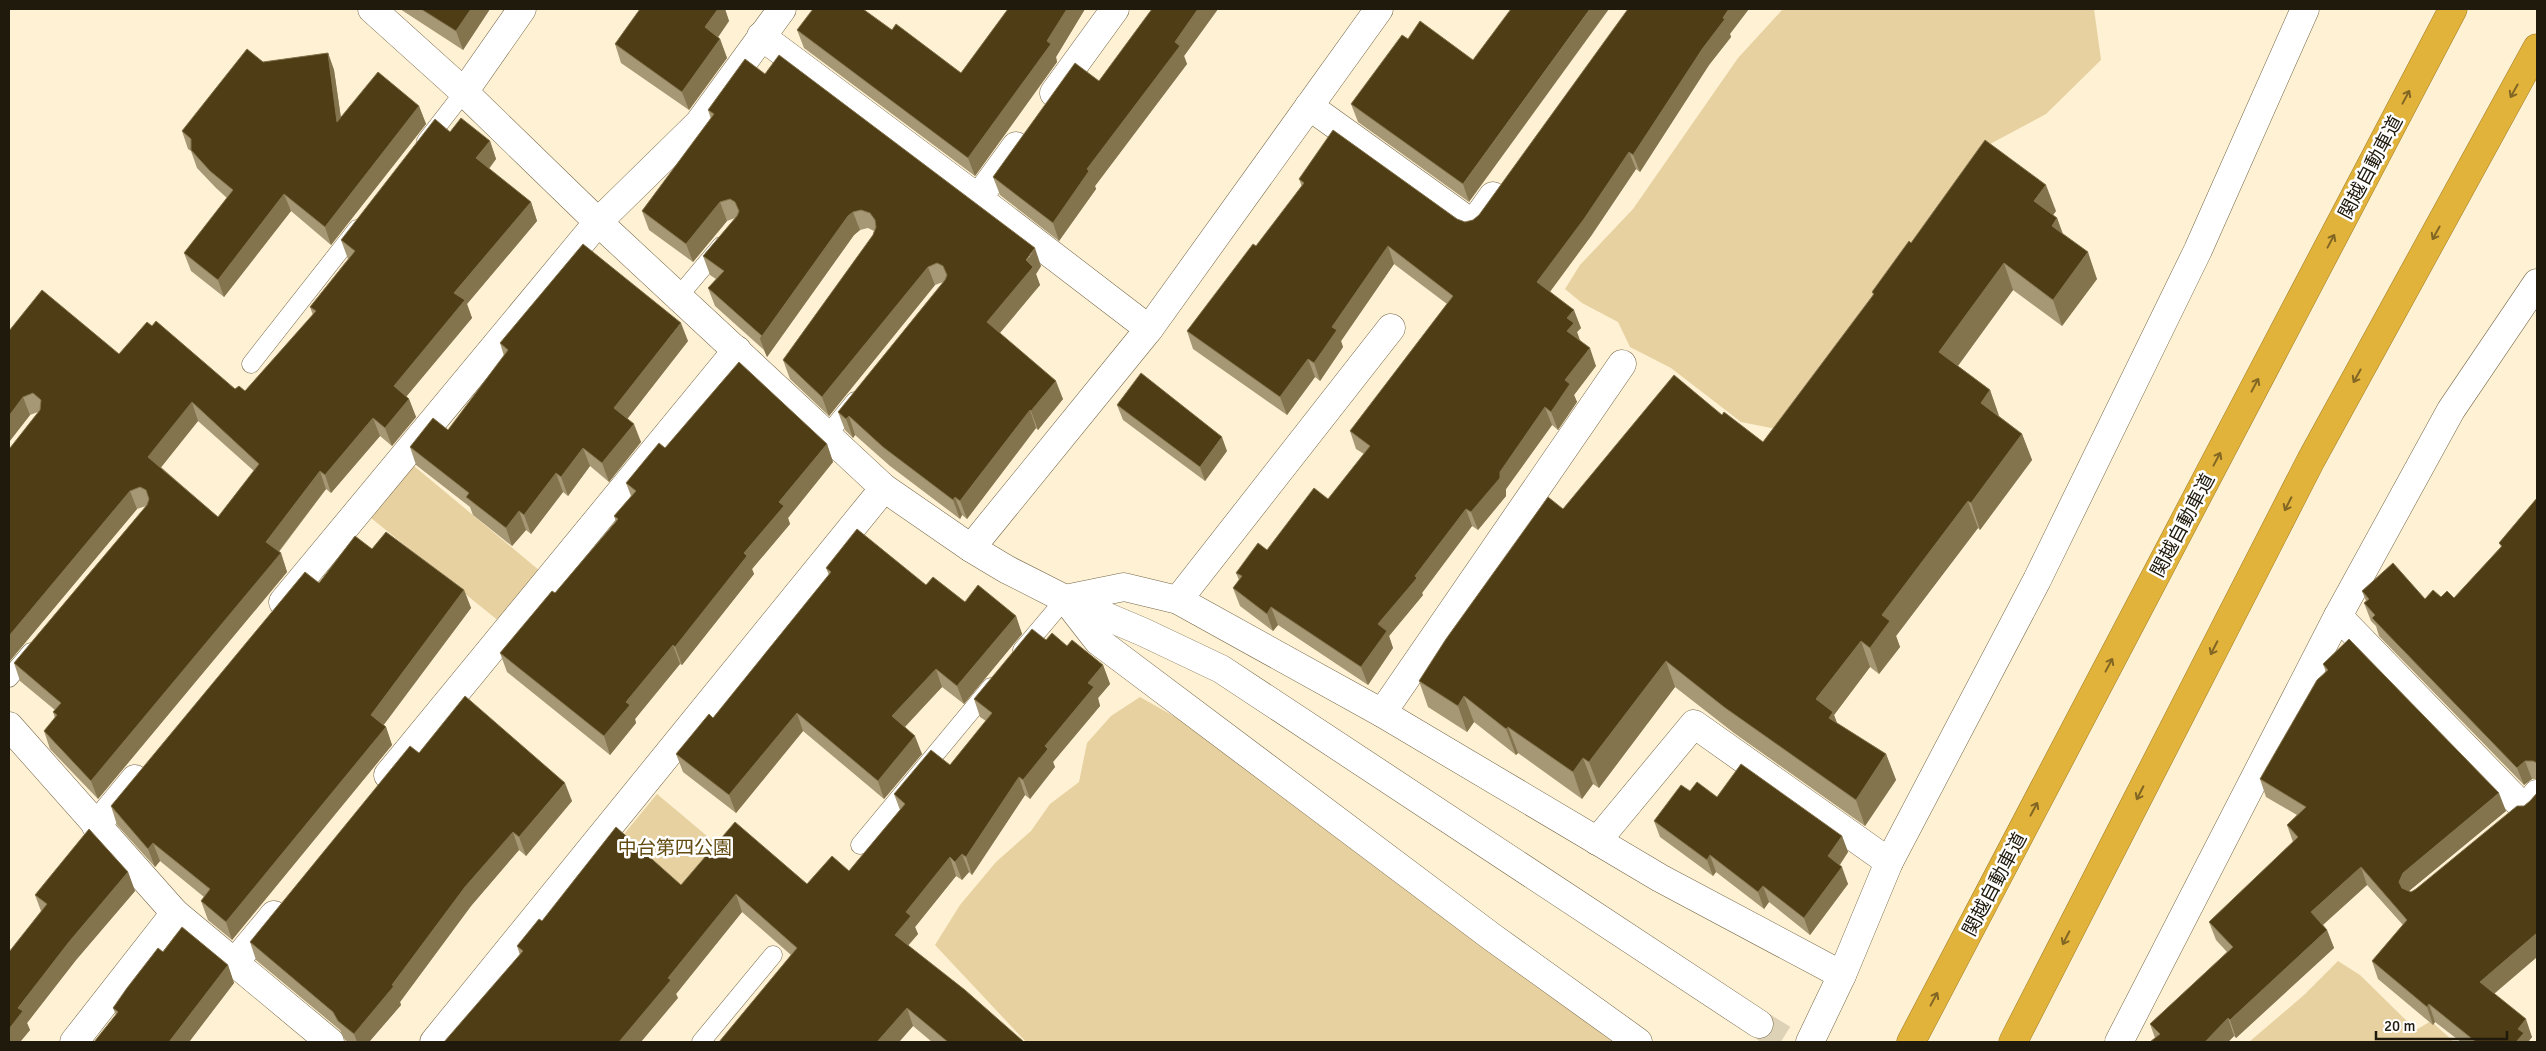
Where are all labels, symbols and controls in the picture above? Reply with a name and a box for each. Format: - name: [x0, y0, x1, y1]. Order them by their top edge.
- one-way arrow: [2509, 83, 2519, 98]
- one-way arrow: [2401, 90, 2411, 105]
- street label: 関越自動車道: [2334, 112, 2408, 223]
- one-way arrow: [2430, 225, 2440, 240]
- one-way arrow: [2326, 234, 2336, 249]
- one-way arrow: [2352, 368, 2362, 383]
- one-way arrow: [2251, 378, 2260, 393]
- one-way arrow: [2212, 451, 2222, 466]
- street label: 関越自動車道: [2146, 470, 2220, 581]
- one-way arrow: [2283, 496, 2292, 511]
- one-way arrow: [2209, 641, 2219, 656]
- one-way arrow: [2104, 657, 2114, 672]
- one-way arrow: [2135, 785, 2144, 800]
- one-way arrow: [2029, 801, 2039, 816]
- street label: 関越自動車道: [1958, 829, 2032, 940]
- park label: 中台第四公園: [618, 836, 732, 860]
- one-way arrow: [2061, 930, 2070, 945]
- one-way arrow: [1930, 992, 1939, 1007]
- scale bar: [2376, 1008, 2507, 1040]
- text: 20 m: [2384, 1017, 2415, 1035]

